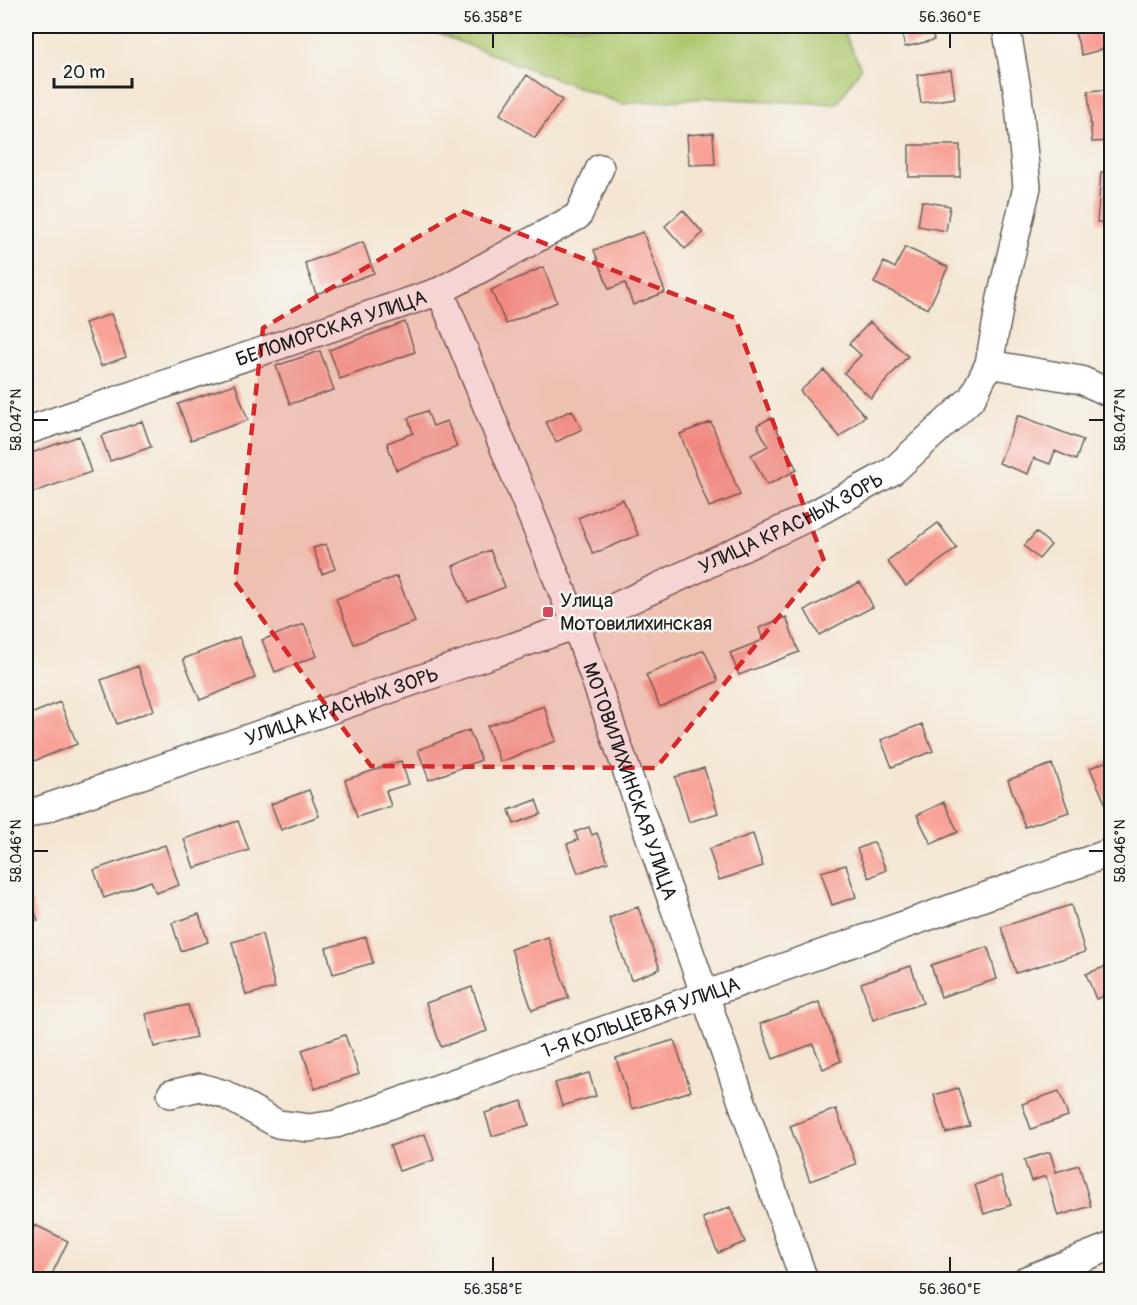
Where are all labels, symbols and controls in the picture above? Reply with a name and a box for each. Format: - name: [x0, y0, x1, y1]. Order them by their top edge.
- text: 56.358°E: [464, 8, 522, 27]
- text: 56.360°E: [919, 8, 981, 27]
- scale bar: [54, 51, 132, 89]
- text: 20 m: [63, 61, 105, 84]
- street label: БЕЛОМОРСКАЯ УЛИЦА: [232, 284, 430, 372]
- text: 58.047°N: [7, 389, 26, 451]
- text: 58.047°N: [1111, 389, 1130, 451]
- street label: УЛИЦА КРАСНЫХ ЗОРЬ: [695, 467, 888, 579]
- place label: Улица Мотовилихинская: [560, 588, 712, 636]
- marker: Улица Мотовилихинская: [541, 605, 555, 619]
- street label: МОТОВИЛИХИНСКАЯ УЛИЦА: [577, 659, 683, 903]
- street label: УЛИЦА КРАСНЫХ ЗОРЬ: [242, 661, 442, 751]
- text: 58.046°N: [7, 819, 26, 883]
- text: 58.046°N: [1111, 819, 1130, 883]
- street label: 1-Я КОЛЬЦЕВАЯ УЛИЦА: [538, 971, 743, 1064]
- text: 56.358°E: [464, 1280, 522, 1299]
- text: 56.360°E: [919, 1280, 981, 1299]

